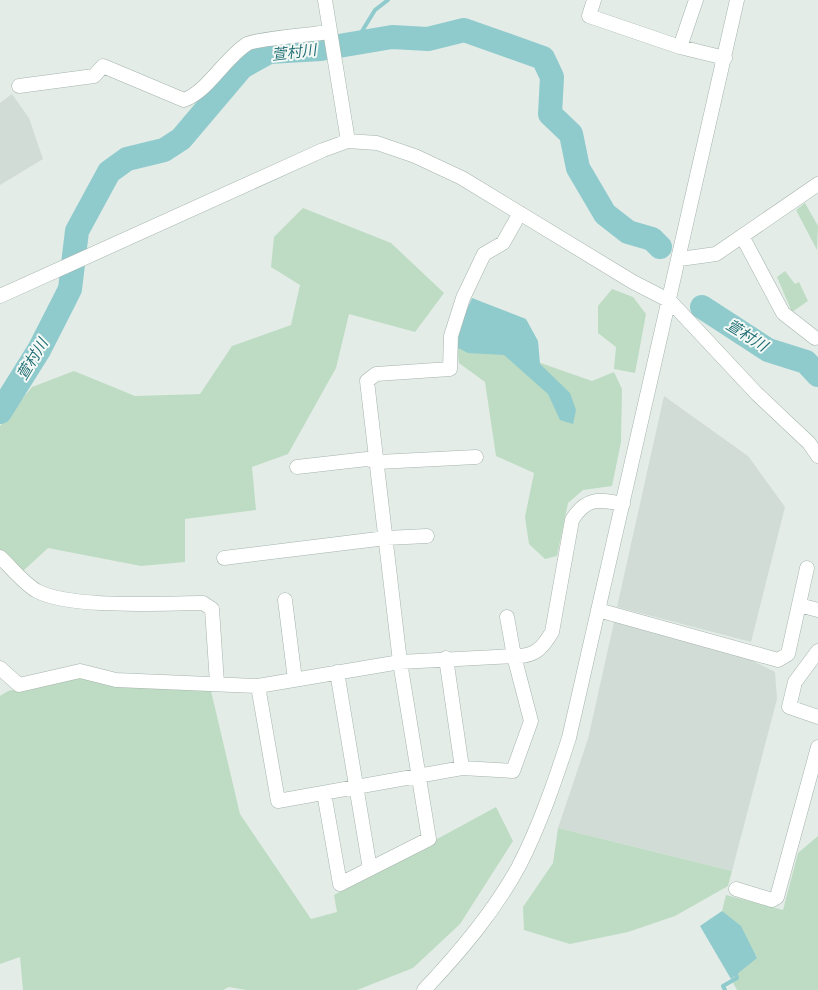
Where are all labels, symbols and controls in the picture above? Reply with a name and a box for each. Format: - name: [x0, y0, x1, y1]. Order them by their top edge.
- water label: 萱村川: [270, 38, 320, 66]
- water label: 萱村川: [722, 313, 774, 358]
- water label: 萱村川: [11, 332, 54, 384]

